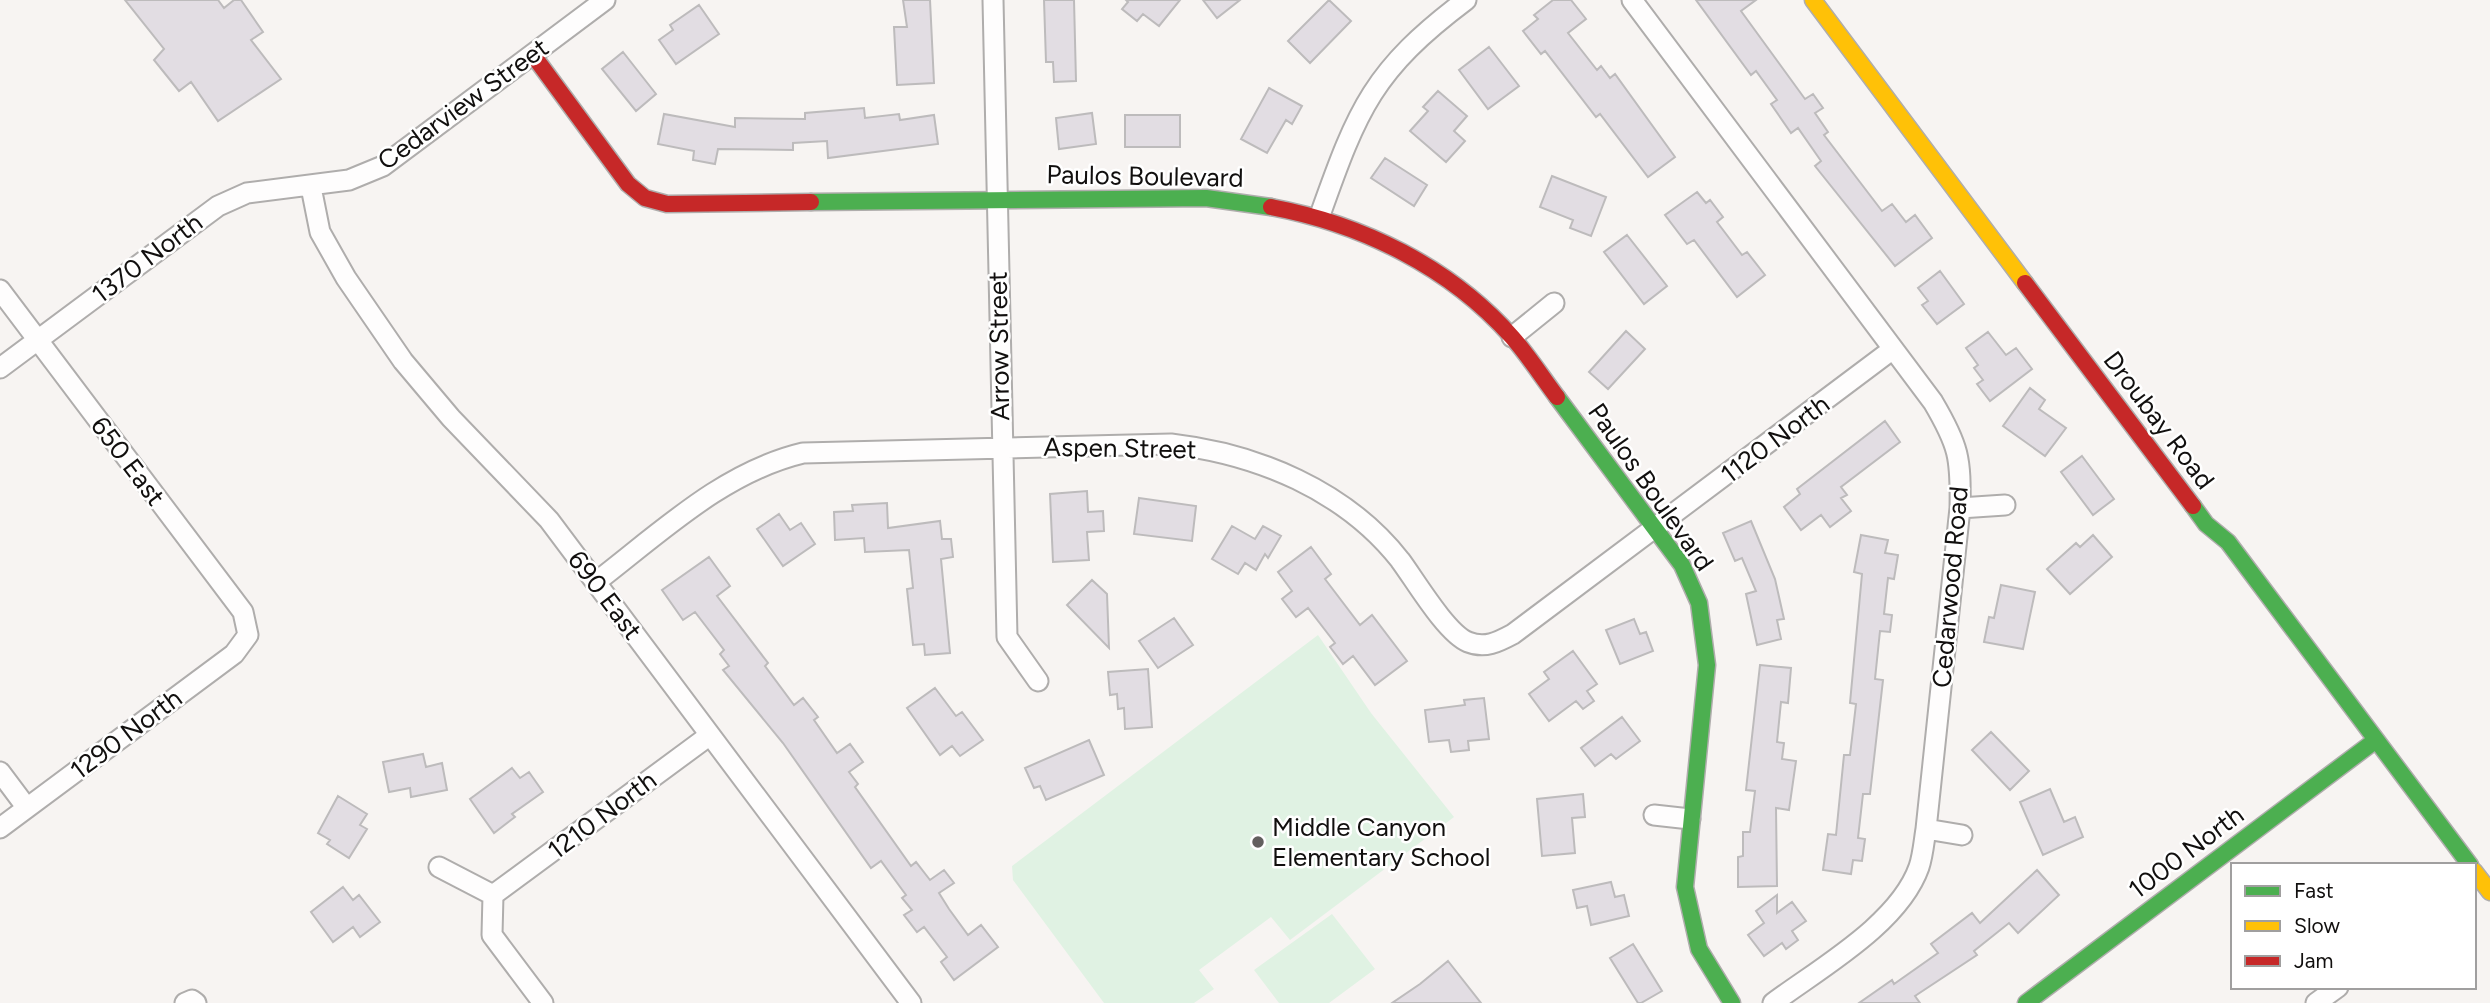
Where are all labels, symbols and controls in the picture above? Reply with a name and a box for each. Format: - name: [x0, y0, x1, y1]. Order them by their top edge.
- street label: Cedarview Street: [371, 31, 555, 177]
- street label: Paulos Boulevard: [1046, 158, 1244, 194]
- street label: 1370 North: [85, 206, 209, 310]
- street label: Arrow Street: [982, 271, 1016, 421]
- street label: Droubay Road: [2097, 345, 2221, 495]
- street label: 1120 North: [1714, 388, 1836, 490]
- street label: Paulos Boulevard: [1581, 397, 1721, 577]
- street label: 650 East: [84, 410, 172, 512]
- street label: Aspen Street: [1043, 431, 1197, 465]
- street label: Cedarwood Road: [1925, 485, 1975, 689]
- street label: 690 East: [561, 544, 649, 646]
- street label: 1290 North: [64, 682, 188, 786]
- street label: 1210 North: [541, 764, 663, 866]
- street label: 1000 North: [2122, 798, 2250, 906]
- place label: Middle Canyon Elementary School: [1272, 811, 1490, 873]
- marker: Middle Canyon Elementary School: [1250, 834, 1266, 850]
- legend: [2231, 863, 2476, 989]
- text: Fast: [2294, 878, 2334, 903]
- text: Slow: [2294, 913, 2340, 938]
- text: Jam: [2294, 948, 2333, 973]

